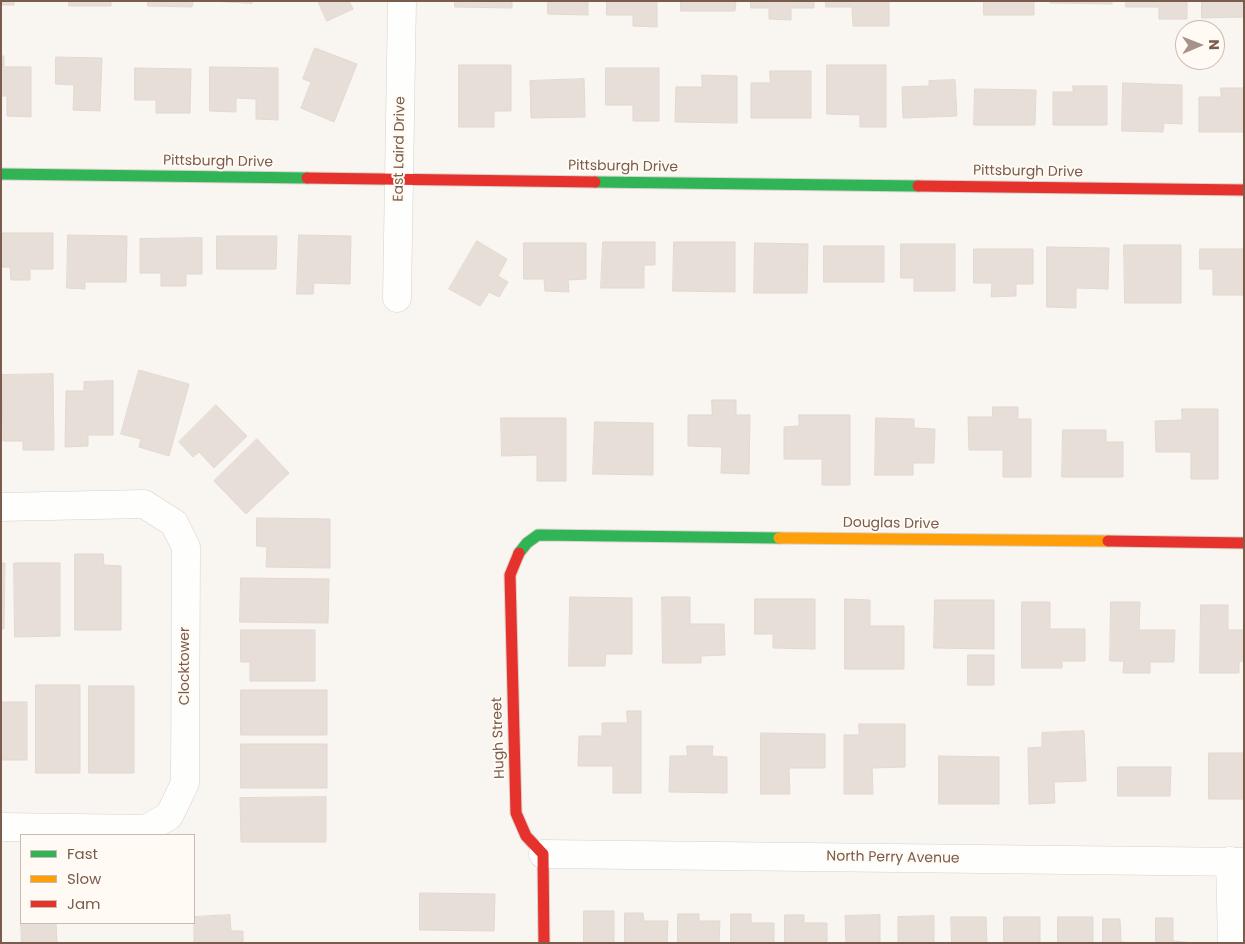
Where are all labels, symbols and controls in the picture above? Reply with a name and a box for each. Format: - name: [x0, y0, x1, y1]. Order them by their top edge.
- north arrow: [1175, 20, 1225, 70]
- text: N: [1204, 39, 1224, 50]
- street label: East Laird Drive: [391, 96, 409, 202]
- street label: Pittsburgh Drive: [163, 153, 273, 171]
- street label: Pittsburgh Drive: [568, 158, 678, 176]
- street label: Pittsburgh Drive: [973, 163, 1083, 181]
- street label: Douglas Drive: [843, 515, 939, 533]
- street label: Clocktower: [177, 627, 193, 705]
- street label: Hugh Street: [489, 697, 509, 779]
- legend: [20, 834, 195, 924]
- text: Fast: [67, 843, 98, 864]
- street label: North Perry Avenue: [826, 848, 960, 868]
- text: Slow: [67, 868, 101, 889]
- text: Jam: [67, 893, 101, 914]

